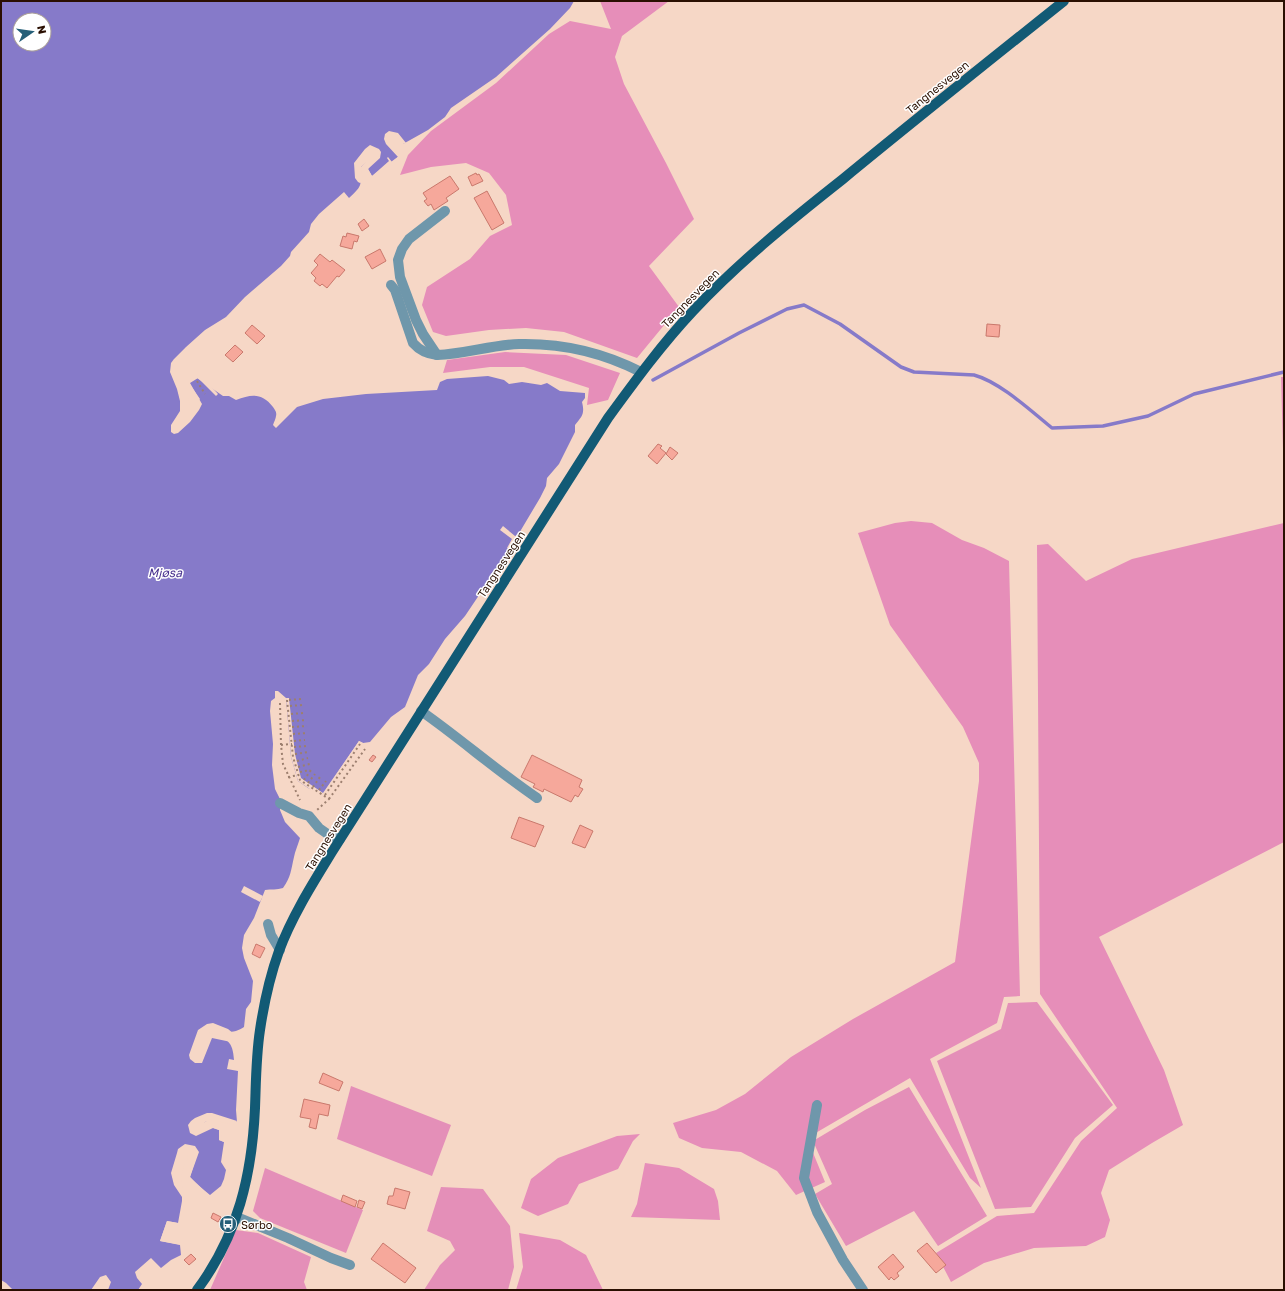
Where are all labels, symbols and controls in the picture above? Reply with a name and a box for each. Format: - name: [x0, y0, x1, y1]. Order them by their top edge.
- north arrow: [12, 12, 52, 52]
- text: N: [35, 24, 50, 35]
- street label: Tangnesvegen: [903, 58, 971, 116]
- street label: Tangnesvegen: [659, 266, 721, 330]
- street label: Tangnesvegen: [475, 528, 527, 600]
- water label: Mjøsa: [148, 565, 183, 580]
- street label: Tangnesvegen: [302, 801, 354, 873]
- bus stop icon: Sørbo: [218, 1214, 238, 1234]
- place label: Sørbo: [241, 1218, 273, 1231]

